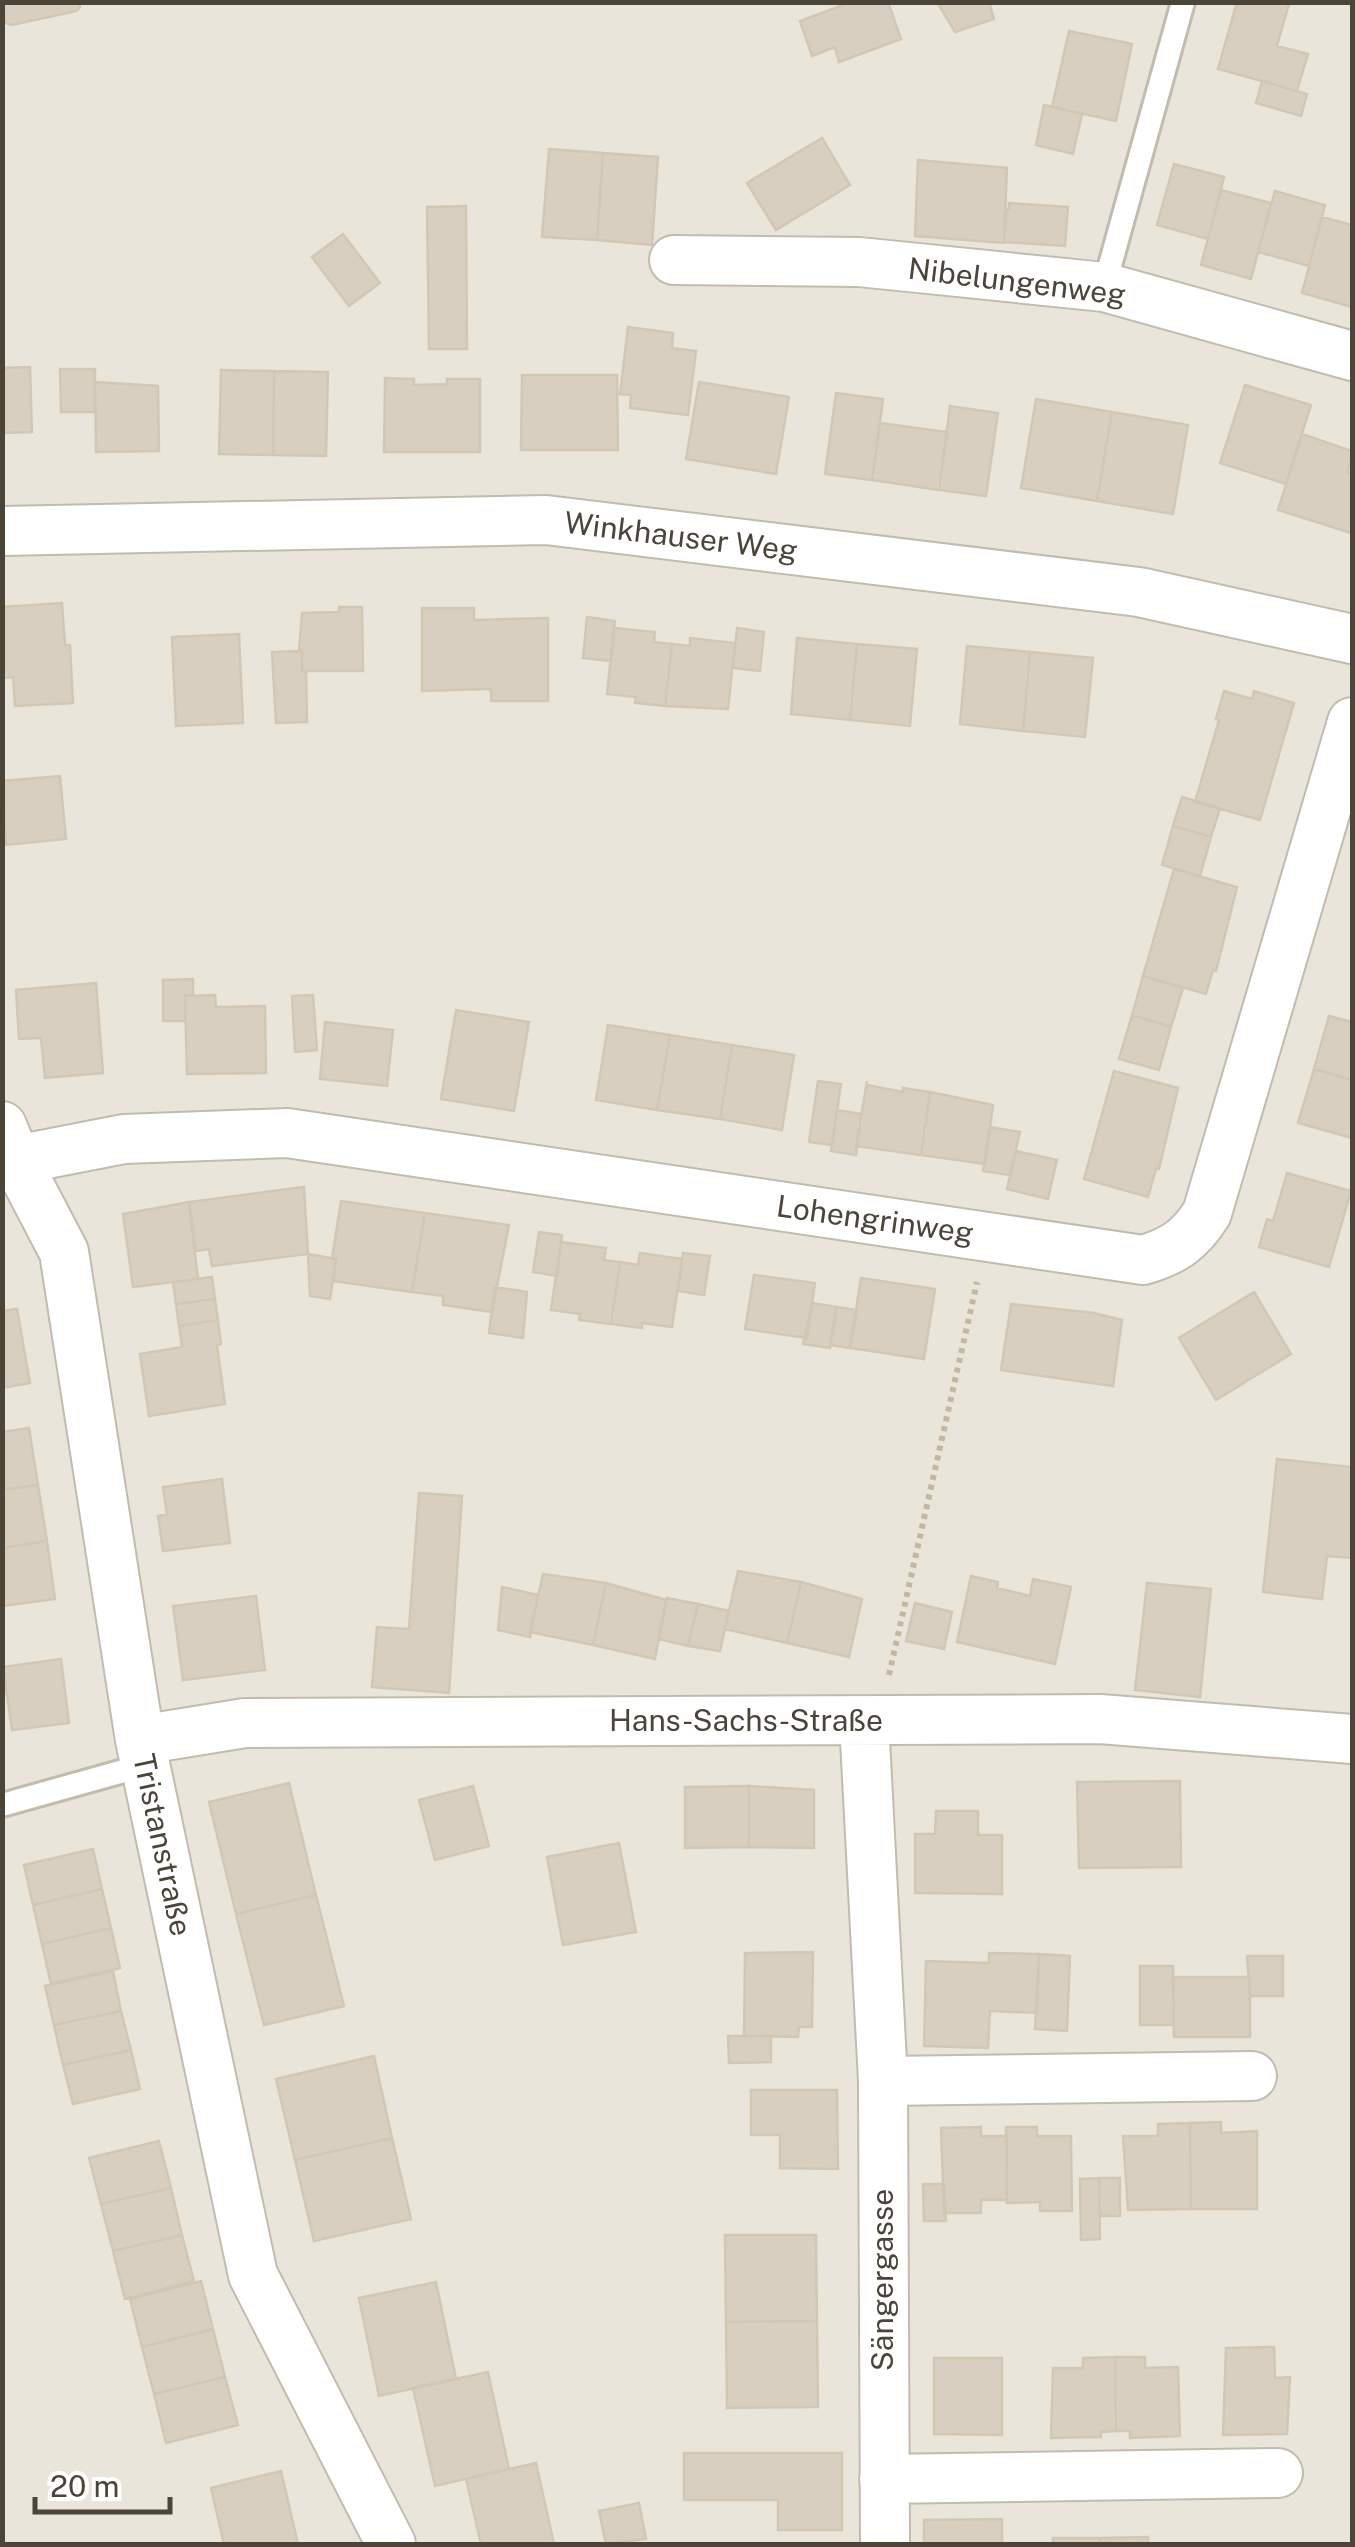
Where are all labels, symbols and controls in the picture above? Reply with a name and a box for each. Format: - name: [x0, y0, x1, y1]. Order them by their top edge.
- street label: Nibelungenweg: [906, 250, 1128, 312]
- street label: Winkhauser Weg: [562, 504, 800, 568]
- street label: Lohengrinweg: [774, 1187, 976, 1251]
- street label: Hans-Sachs-Straße: [609, 1702, 883, 1738]
- street label: Tristanstraße: [126, 1751, 200, 1939]
- street label: Sängergasse: [864, 2189, 900, 2371]
- scale bar: [35, 2452, 170, 2514]
- text: 20 m: [50, 2468, 119, 2504]

